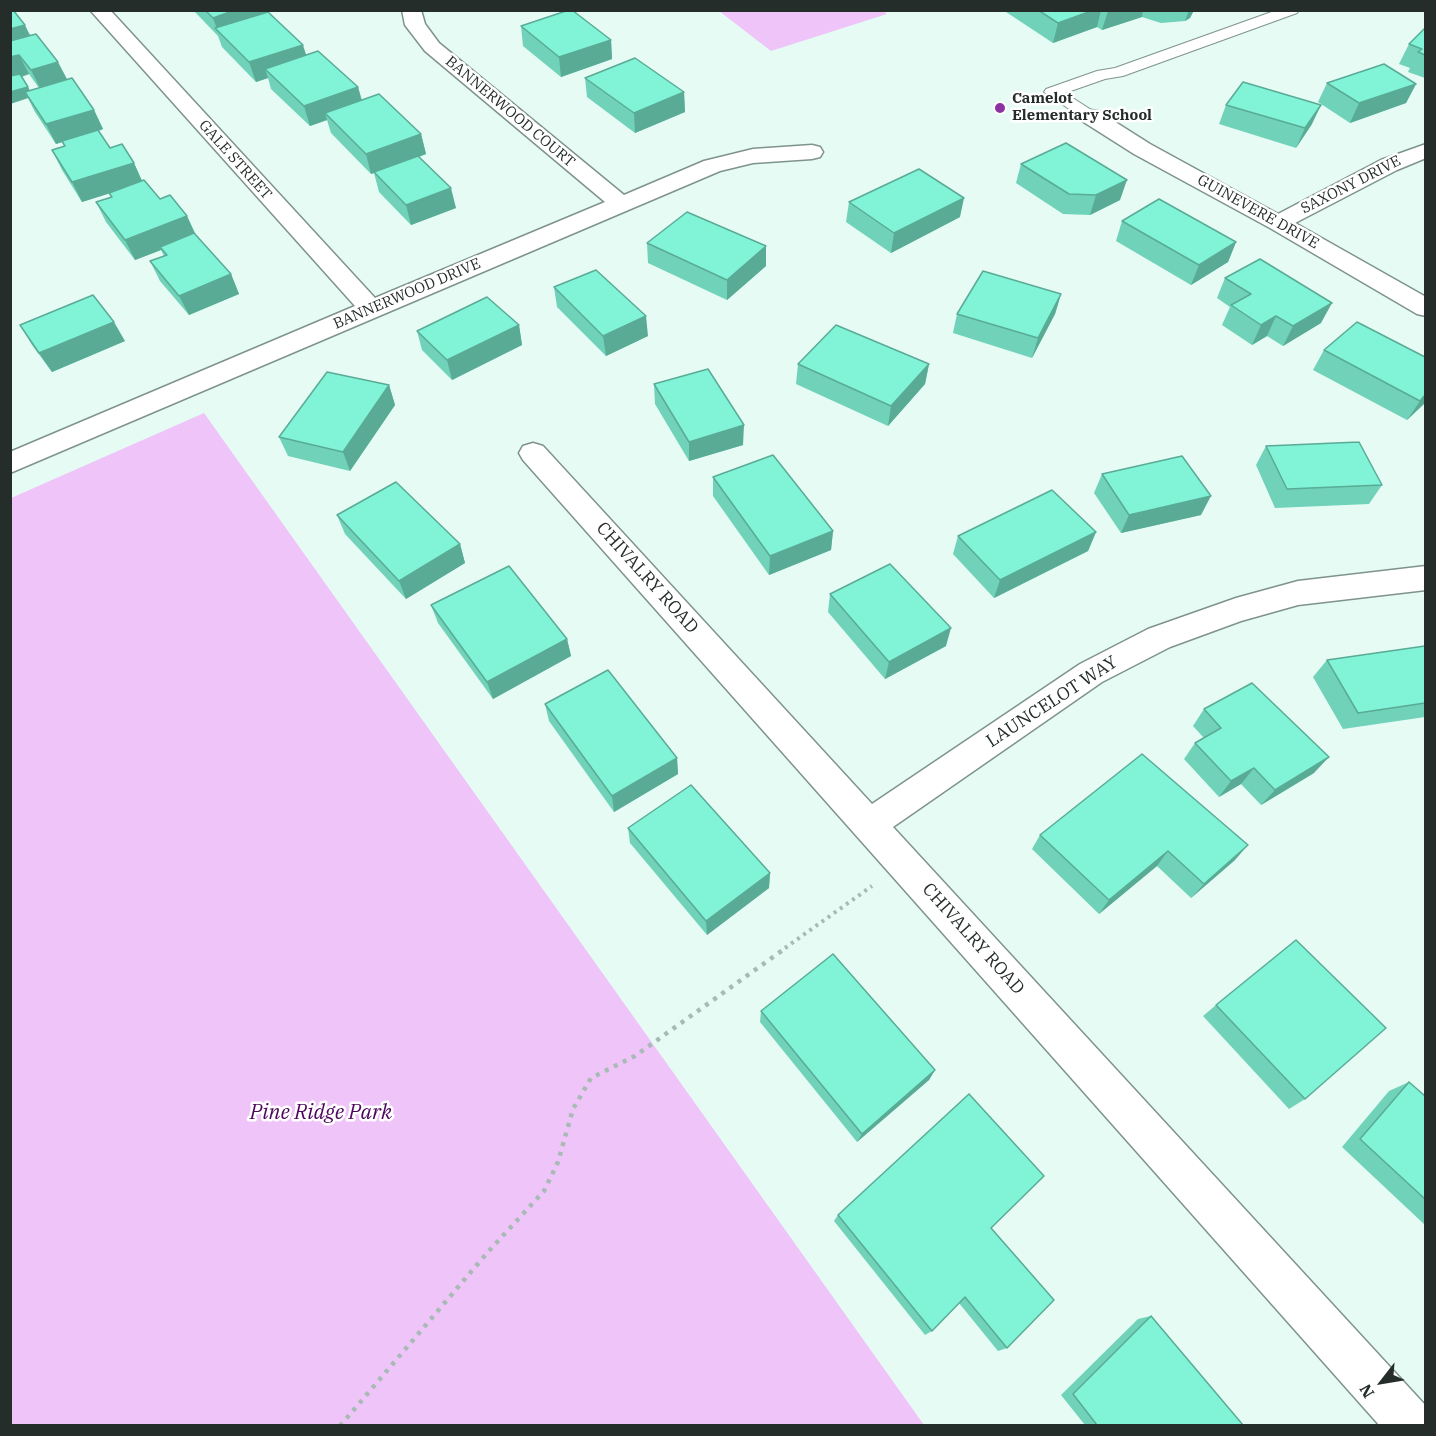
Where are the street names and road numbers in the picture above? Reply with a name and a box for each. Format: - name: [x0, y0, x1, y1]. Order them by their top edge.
- street label: BANNERWOOD COURT: [442, 53, 578, 171]
- street label: GALE STREET: [195, 117, 275, 203]
- street label: SAXONY DRIVE: [1298, 152, 1404, 218]
- street label: GUINEVERE DRIVE: [1194, 171, 1322, 253]
- street label: BANNERWOOD DRIVE: [331, 255, 483, 333]
- street label: CHIVALRY ROAD: [591, 518, 703, 638]
- street label: LAUNCELOT WAY: [982, 652, 1122, 752]
- street label: CHIVALRY ROAD: [917, 879, 1029, 999]

